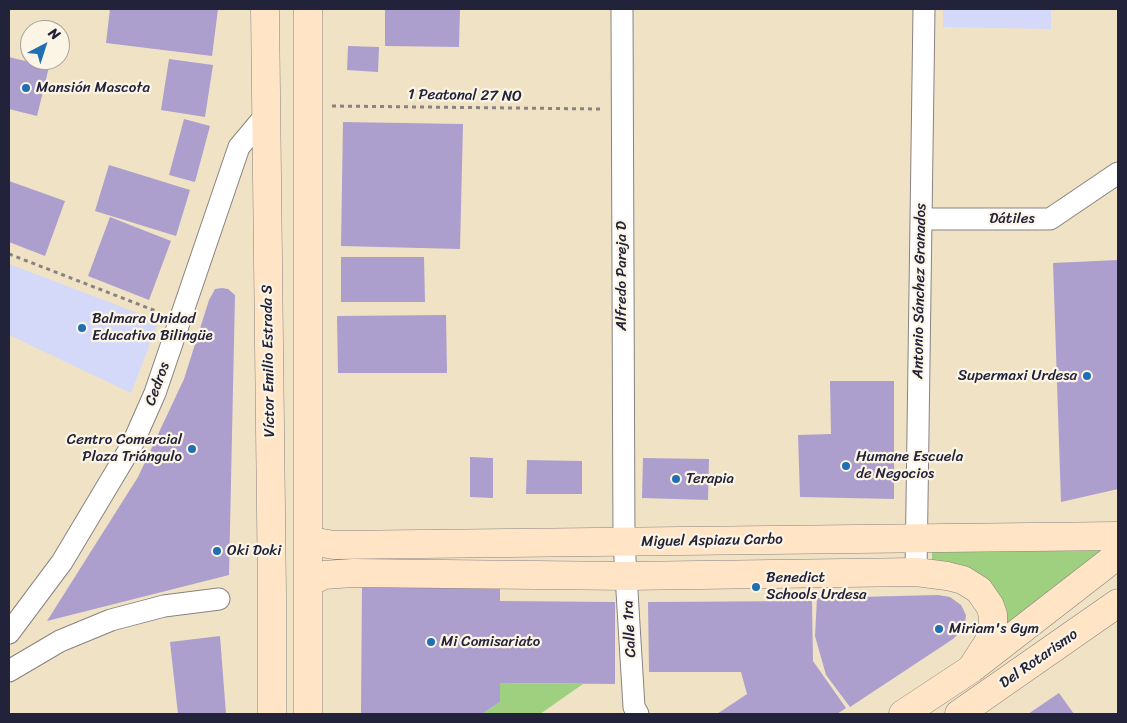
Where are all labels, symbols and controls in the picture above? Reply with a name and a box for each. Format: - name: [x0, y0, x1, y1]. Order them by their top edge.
- north arrow: [20, 20, 70, 70]
- text: N: [43, 21, 66, 47]
- place label: Mansión Mascota: [36, 79, 150, 97]
- marker: Mansión Mascota: [20, 82, 32, 94]
- street label: 1 Peatonal 27 NO: [408, 86, 522, 106]
- street label: Antonio Sánchez Granados: [909, 203, 931, 379]
- street label: Dátiles: [989, 210, 1035, 228]
- street label: Alfredo Pareja D: [613, 221, 631, 331]
- street label: Víctor Emilio Estrada S: [259, 285, 279, 437]
- place label: Balmara Unidad Educativa Bilingüe: [92, 310, 213, 345]
- marker: Balmara Unidad Educativa Bilingüe: [76, 322, 88, 334]
- street label: Cedros: [142, 360, 174, 408]
- place label: Supermaxi Urdesa: [958, 367, 1077, 385]
- marker: Supermaxi Urdesa: [1081, 370, 1093, 382]
- place label: Centro Comercial Plaza Triángulo: [67, 431, 182, 466]
- marker: Centro Comercial Plaza Triángulo: [186, 443, 198, 455]
- place label: Humane Escuela de Negocios: [856, 448, 963, 483]
- marker: Humane Escuela de Negocios: [840, 460, 852, 472]
- place label: Terapia: [686, 470, 734, 488]
- marker: Terapia: [670, 473, 682, 485]
- street label: Miguel Aspiazu Carbo: [641, 531, 783, 551]
- place label: Oki Doki: [227, 542, 281, 560]
- marker: Oki Doki: [211, 545, 223, 557]
- place label: Benedict Schools Urdesa: [766, 569, 866, 604]
- marker: Benedict Schools Urdesa: [750, 581, 762, 593]
- street label: Calle 1ra: [620, 600, 640, 658]
- place label: Miriam's Gym: [949, 620, 1039, 638]
- marker: Miriam's Gym: [933, 623, 945, 635]
- street label: Del Rotarismo: [996, 625, 1082, 693]
- place label: Mi Comisariato: [441, 633, 540, 651]
- marker: Mi Comisariato: [425, 636, 437, 648]

